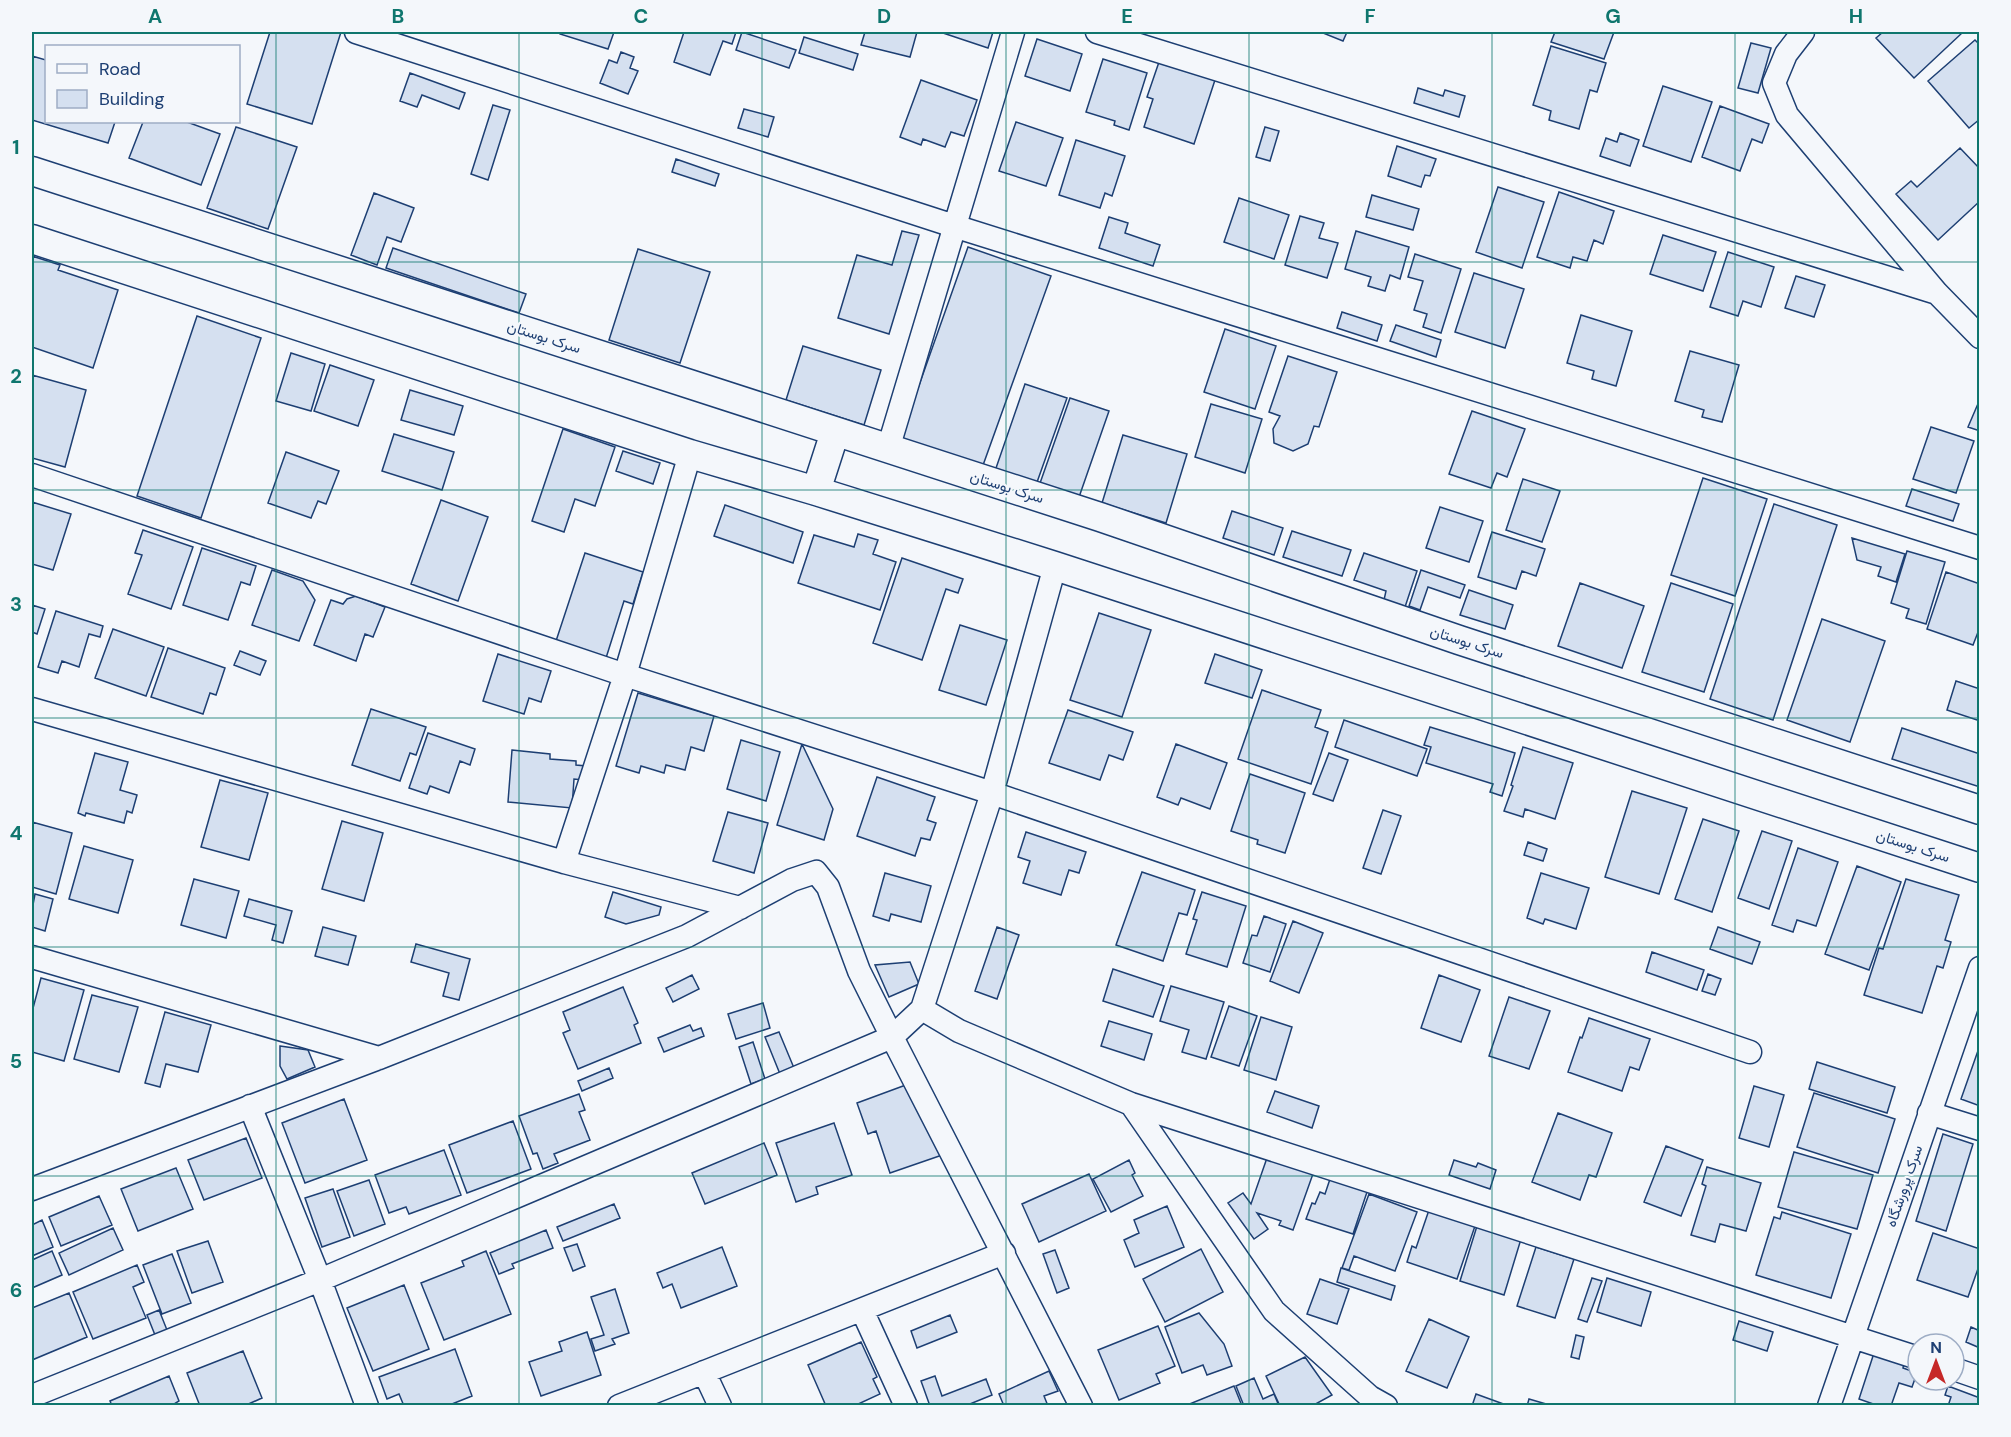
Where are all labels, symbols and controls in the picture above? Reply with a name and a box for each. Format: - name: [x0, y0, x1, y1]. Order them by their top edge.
- text: A: [148, 3, 162, 29]
- text: B: [392, 3, 404, 29]
- text: C: [634, 3, 648, 29]
- text: D: [877, 3, 891, 29]
- text: E: [1121, 3, 1133, 29]
- text: F: [1364, 3, 1376, 29]
- text: G: [1605, 3, 1621, 29]
- text: H: [1849, 3, 1863, 29]
- legend: [45, 45, 240, 123]
- text: Road: [99, 57, 141, 81]
- text: Building: [99, 87, 164, 111]
- text: 1: [12, 134, 20, 160]
- street label: سرک بوستان: [505, 316, 583, 358]
- text: 2: [10, 363, 22, 389]
- street label: سرک بوستان: [968, 466, 1046, 508]
- text: 3: [10, 591, 22, 617]
- street label: سرک بوستان: [1428, 621, 1506, 663]
- text: 4: [10, 820, 23, 846]
- street label: سرک بوستان: [1874, 825, 1952, 867]
- text: 5: [10, 1048, 22, 1074]
- street label: سرک پرورشگاه: [1881, 1142, 1927, 1230]
- text: 6: [10, 1277, 22, 1303]
- north arrow: [1906, 1332, 1966, 1392]
- text: N: [1930, 1337, 1942, 1358]

